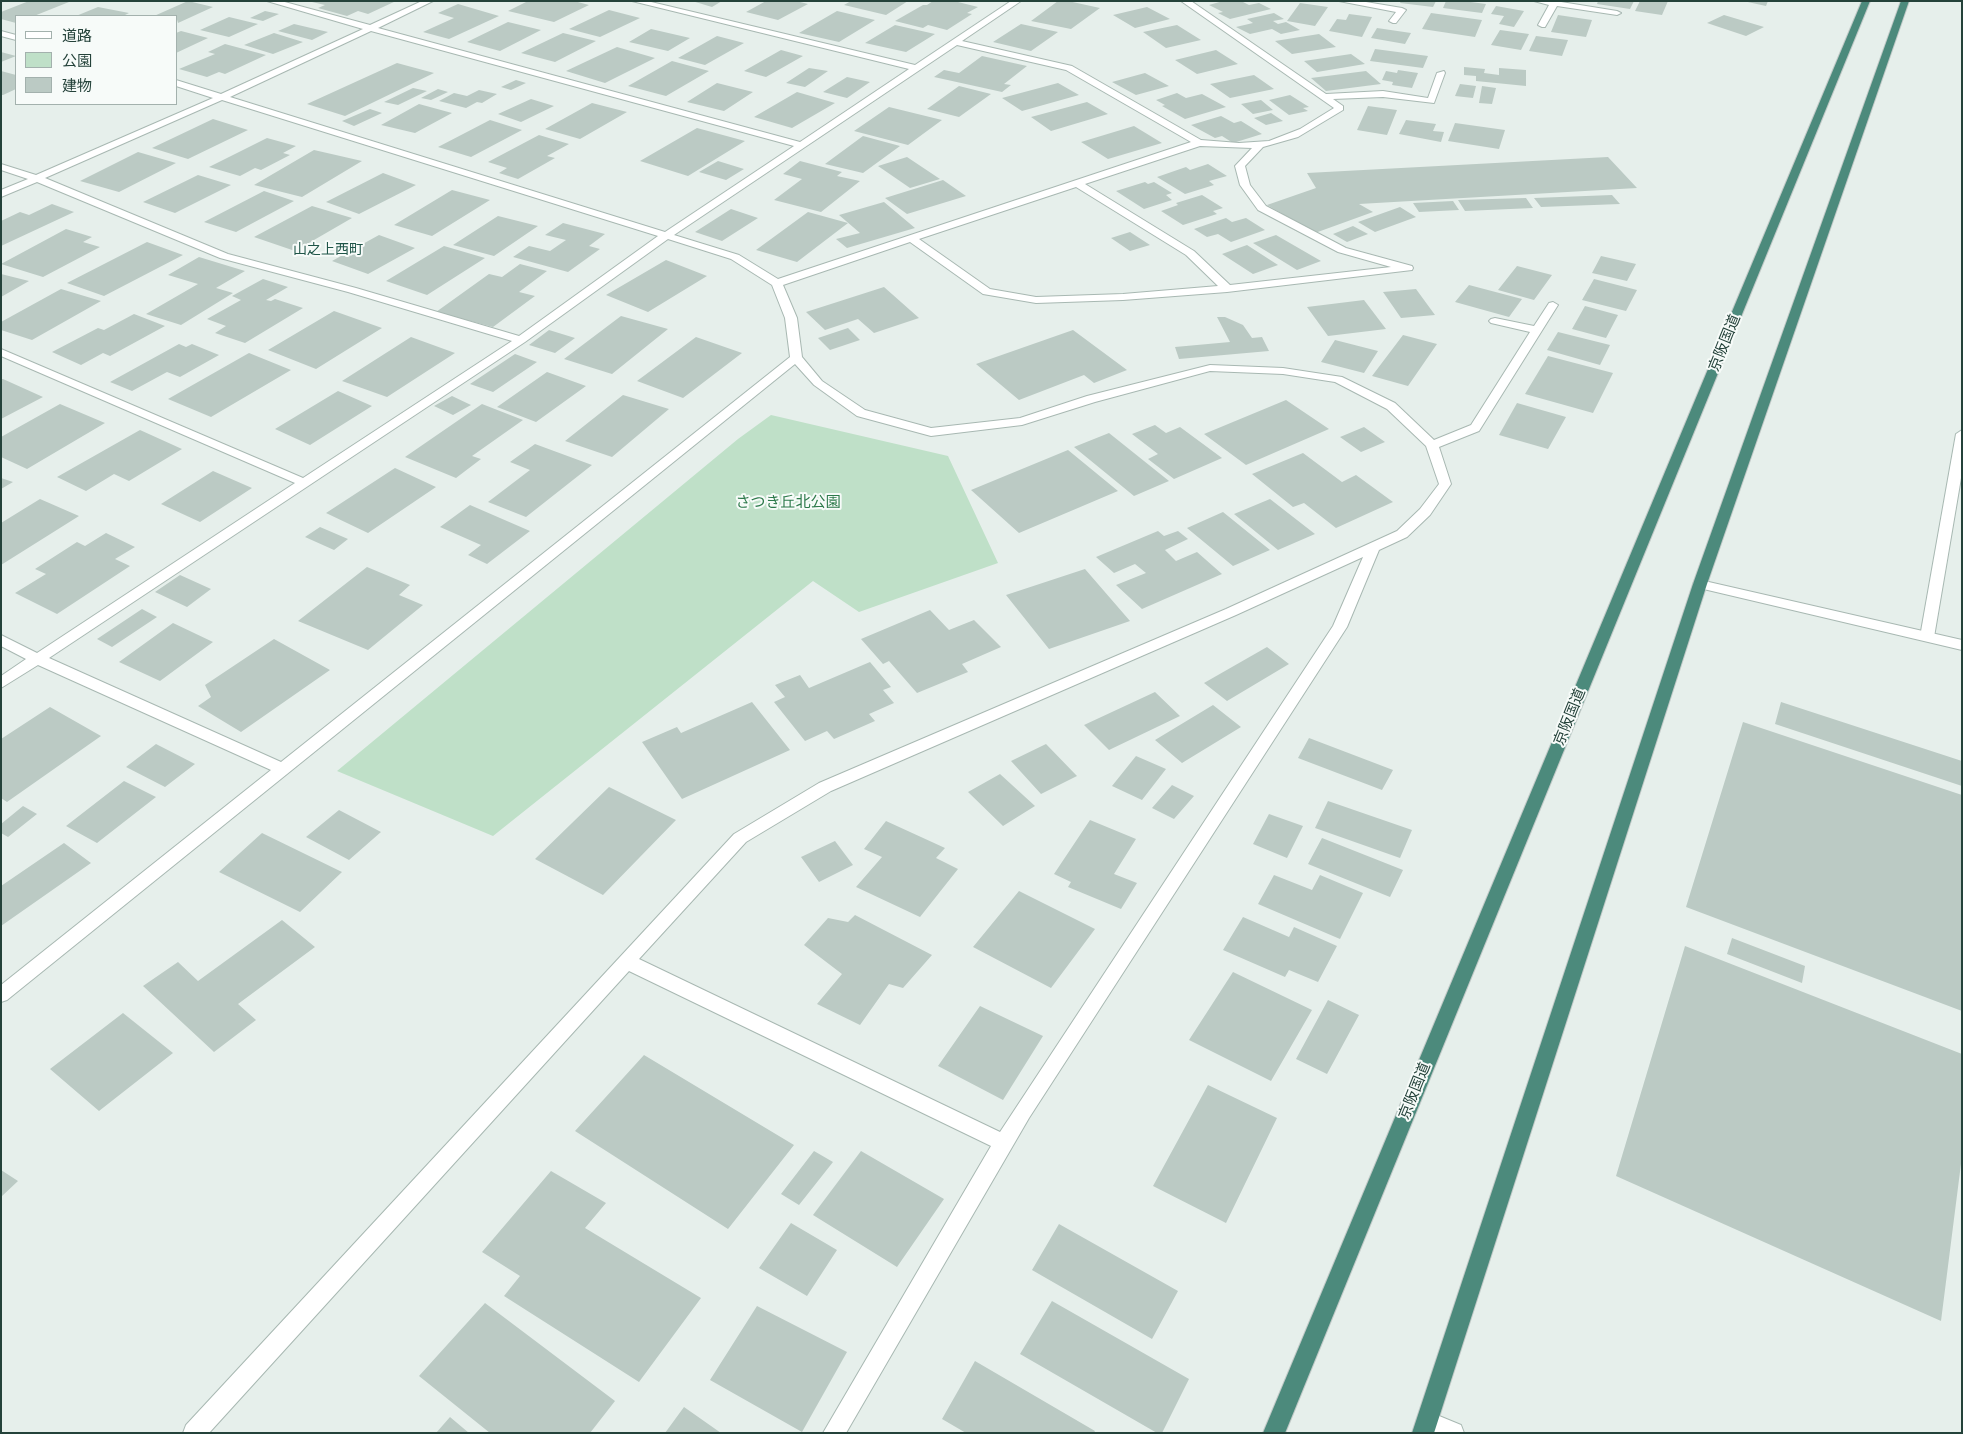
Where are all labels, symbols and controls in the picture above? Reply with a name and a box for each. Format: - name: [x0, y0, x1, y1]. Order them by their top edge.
- legend: [15, 15, 178, 105]
- text: 道路: [62, 26, 92, 45]
- text: 公園: [62, 51, 92, 70]
- text: 建物: [62, 76, 92, 95]
- district label: 山之上西町: [293, 242, 363, 258]
- street label: 京阪国道: [1705, 312, 1745, 374]
- park label: さつき丘北公園: [736, 494, 840, 512]
- street label: 京阪国道: [1550, 686, 1590, 748]
- street label: 京阪国道: [1395, 1060, 1435, 1122]

